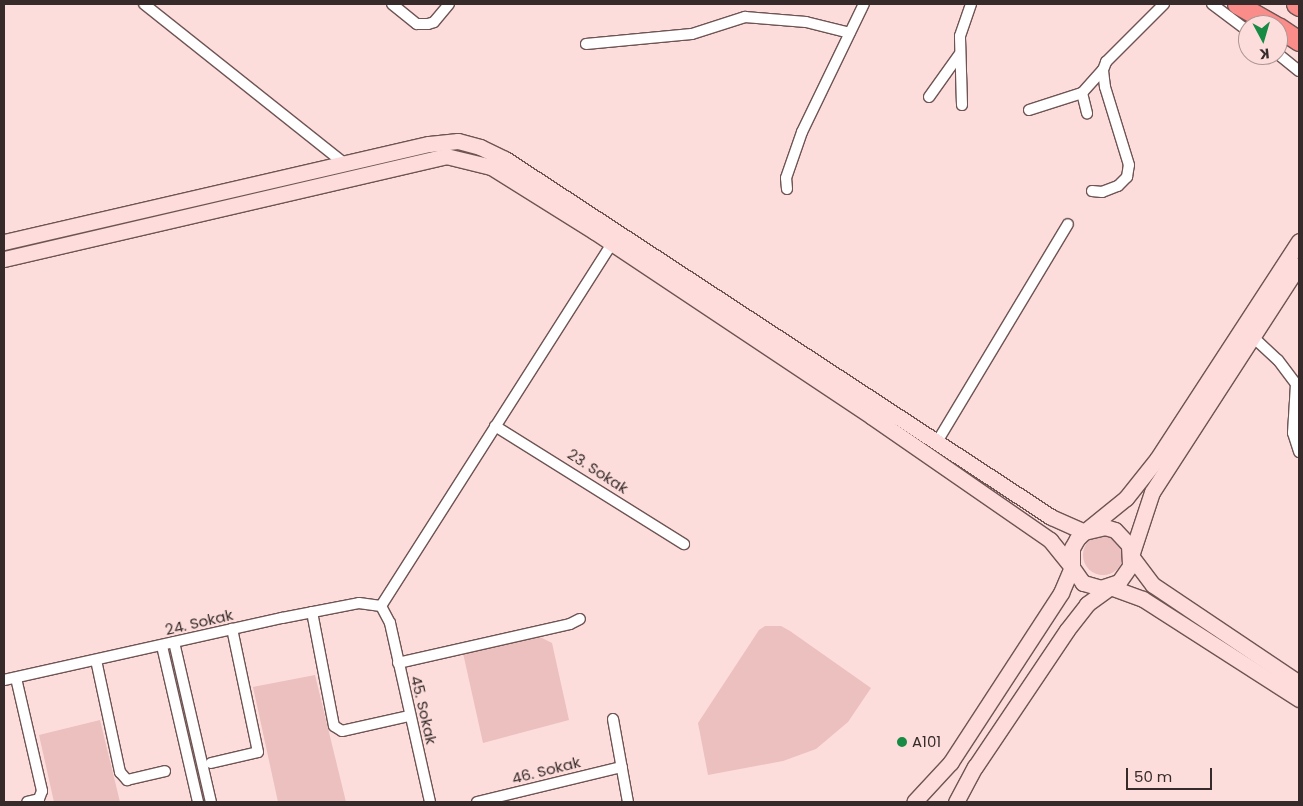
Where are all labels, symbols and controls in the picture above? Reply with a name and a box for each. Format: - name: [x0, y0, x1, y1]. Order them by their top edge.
- north arrow: [1238, 15, 1288, 65]
- text: K: [1259, 43, 1270, 64]
- street label: 23. Sokak: [564, 445, 632, 497]
- street label: 24. Sokak: [163, 605, 235, 639]
- street label: 45. Sokak: [407, 674, 441, 746]
- place label: A101: [912, 733, 941, 751]
- marker: A101: [896, 736, 908, 748]
- street label: 46. Sokak: [510, 753, 582, 787]
- scale bar: [1128, 758, 1214, 790]
- text: 50 m: [1134, 766, 1172, 787]

